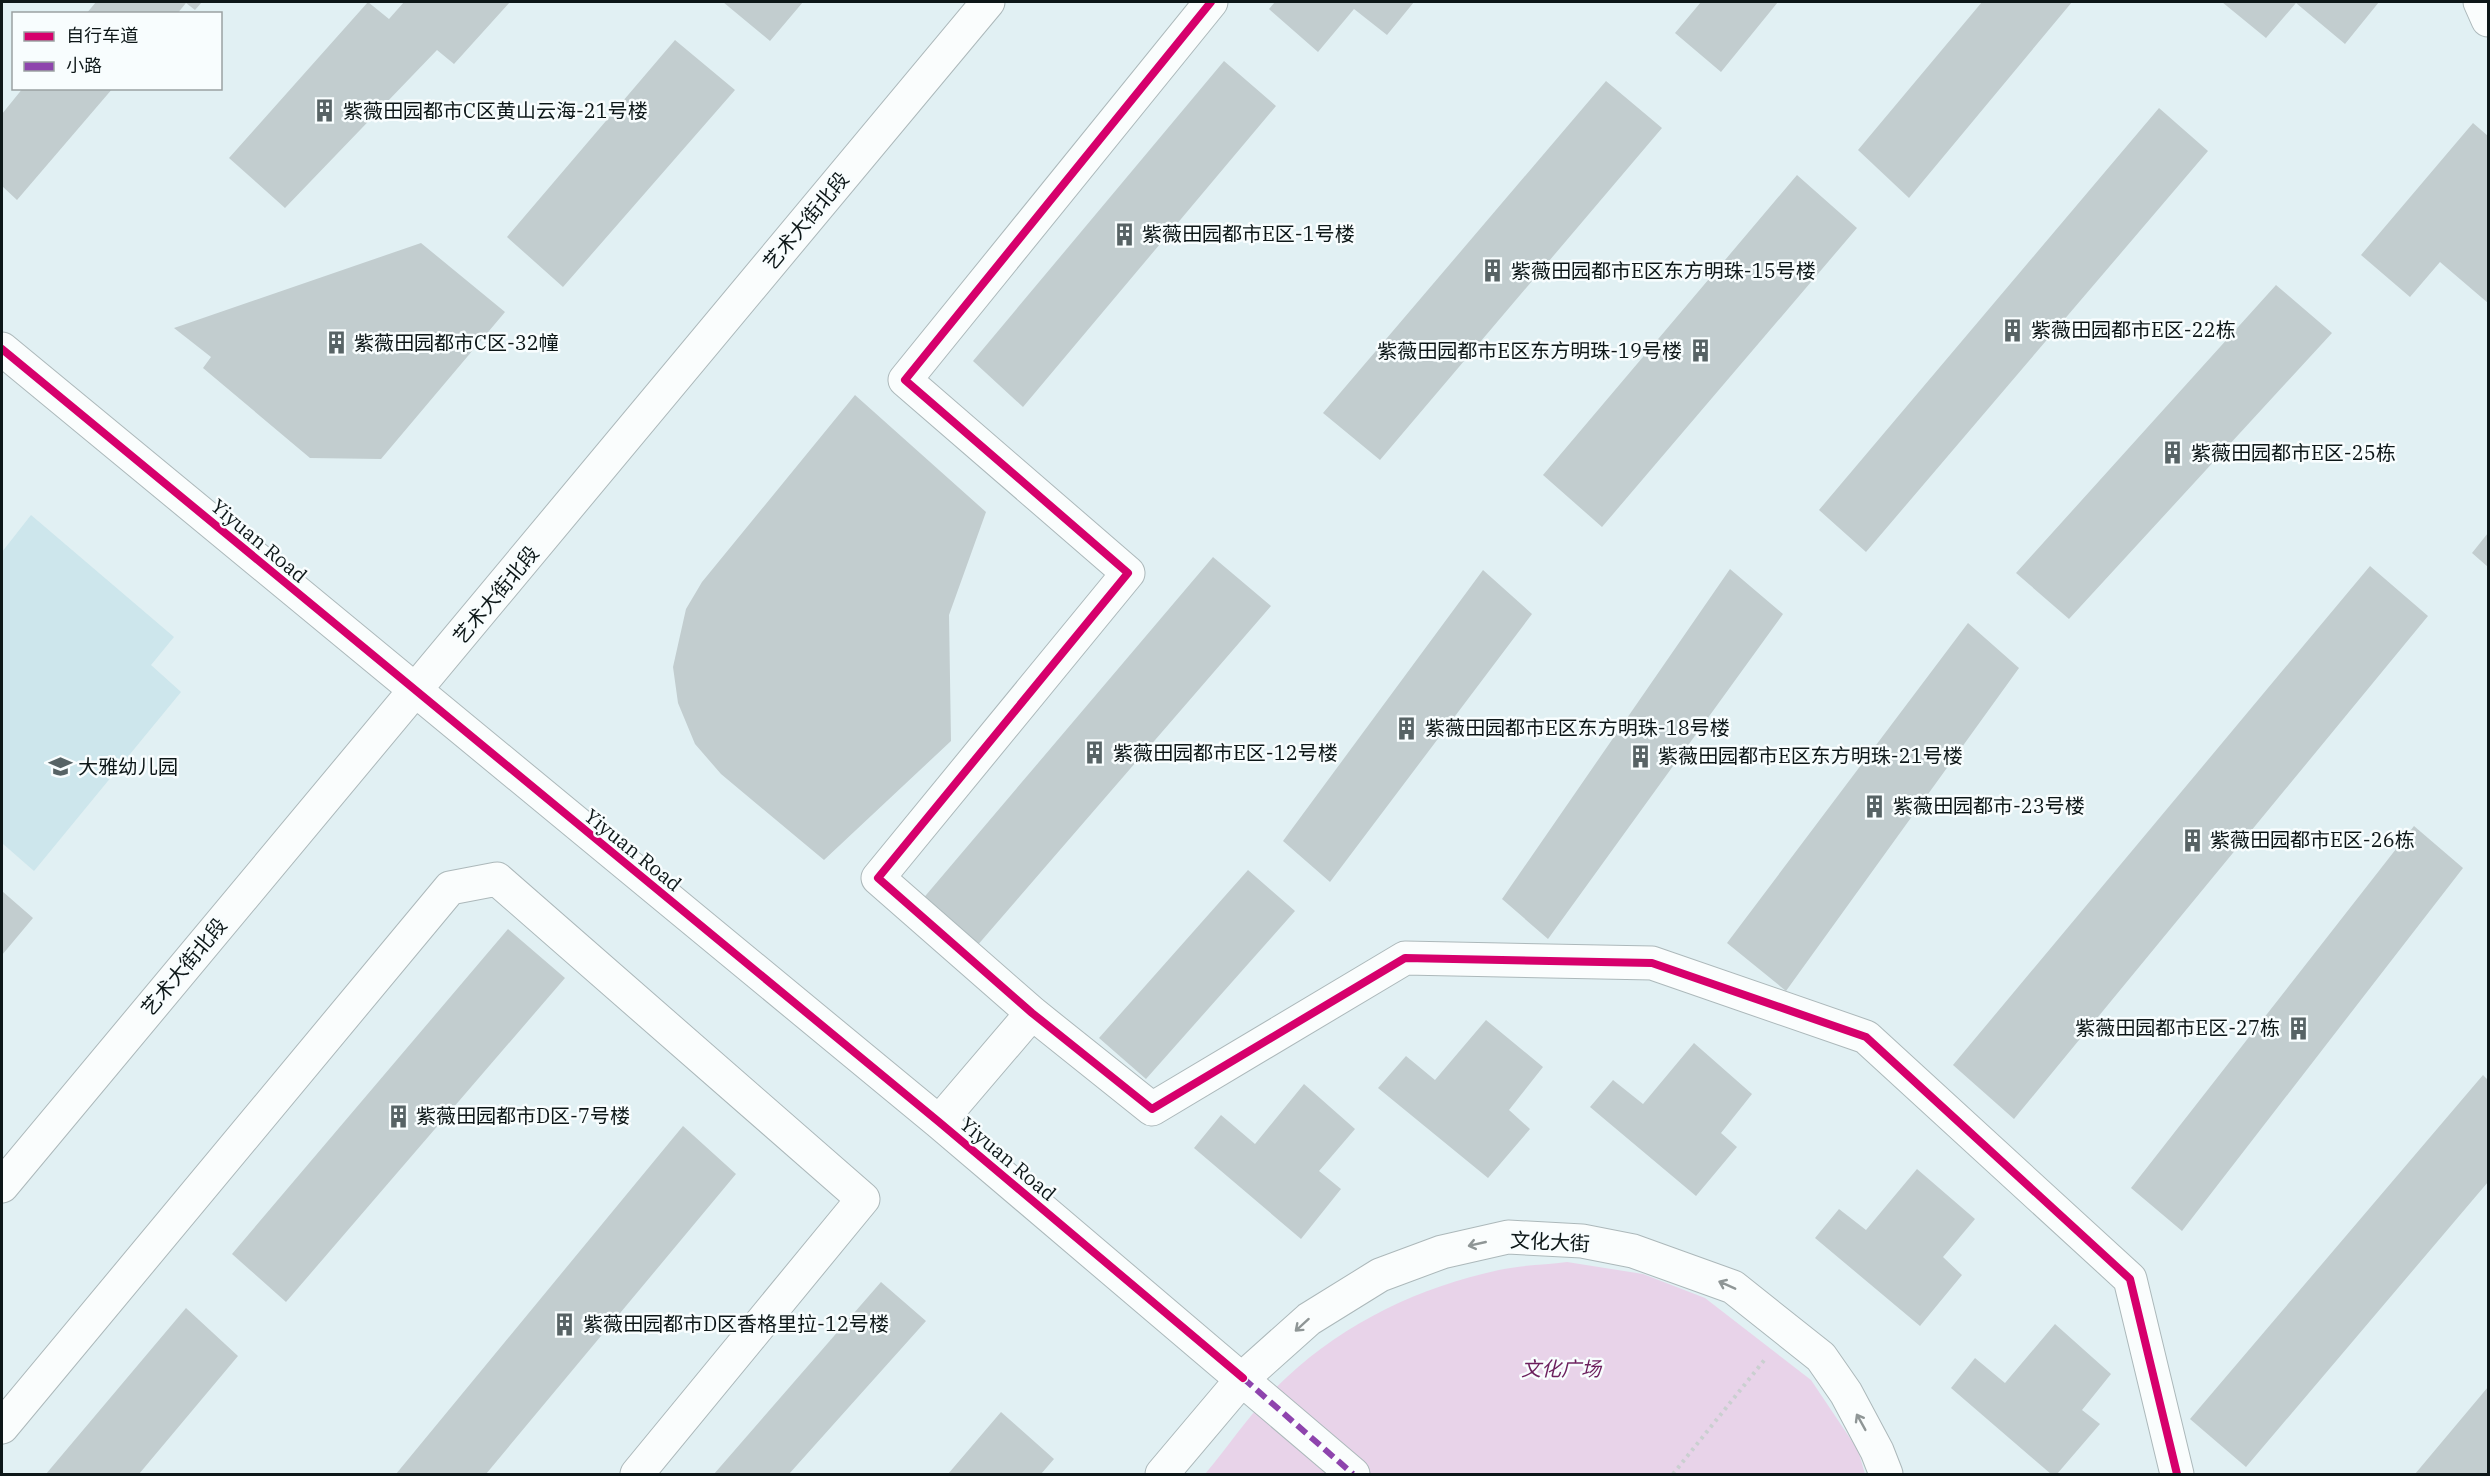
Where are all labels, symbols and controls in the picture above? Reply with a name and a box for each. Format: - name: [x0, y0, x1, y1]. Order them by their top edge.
- legend: [12, 12, 222, 90]
- text: 自行车道: [66, 24, 138, 47]
- text: 小路: [66, 54, 102, 77]
- place label: 紫薇田园都市C区黄山云海-21号楼: [343, 97, 648, 124]
- building icon: 紫薇田园都市C区黄山云海-21号楼: [312, 98, 338, 124]
- street label: 艺术大街北段: [757, 166, 855, 275]
- place label: 紫薇田园都市E区-1号楼: [1142, 220, 1355, 247]
- building icon: 紫薇田园都市E区-1号楼: [1111, 221, 1137, 247]
- place label: 紫薇田园都市E区东方明珠-15号楼: [1511, 257, 1816, 284]
- building icon: 紫薇田园都市E区东方明珠-15号楼: [1480, 258, 1506, 284]
- place label: 紫薇田园都市E区-22栋: [2031, 316, 2236, 343]
- building icon: 紫薇田园都市E区-22栋: [2000, 317, 2026, 343]
- place label: 紫薇田园都市C区-32幢: [354, 329, 559, 356]
- building icon: 紫薇田园都市C区-32幢: [323, 330, 349, 356]
- place label: 紫薇田园都市E区东方明珠-19号楼: [1377, 337, 1682, 364]
- building icon: 紫薇田园都市E区东方明珠-19号楼: [1687, 338, 1713, 364]
- place label: 紫薇田园都市E区-25栋: [2191, 439, 2396, 466]
- building icon: 紫薇田园都市E区-25栋: [2160, 440, 2186, 466]
- street label: Yiyuan Road: [206, 492, 313, 589]
- street label: 艺术大街北段: [447, 540, 545, 649]
- place label: 紫薇田园都市E区东方明珠-18号楼: [1425, 714, 1730, 741]
- building icon: 紫薇田园都市E区东方明珠-18号楼: [1394, 715, 1420, 741]
- place label: 紫薇田园都市E区-12号楼: [1113, 739, 1338, 766]
- building icon: 紫薇田园都市E区-12号楼: [1082, 740, 1108, 766]
- place label: 紫薇田园都市E区东方明珠-21号楼: [1658, 742, 1963, 769]
- building icon: 紫薇田园都市E区东方明珠-21号楼: [1627, 743, 1653, 769]
- place label: 大雅幼儿园: [78, 753, 178, 780]
- school or university icon: 大雅幼儿园: [47, 754, 73, 780]
- place label: 紫薇田园都市-23号楼: [1893, 792, 2085, 819]
- building icon: 紫薇田园都市-23号楼: [1862, 793, 1888, 819]
- street label: Yiyuan Road: [579, 802, 688, 897]
- place label: 紫薇田园都市E区-26栋: [2210, 826, 2415, 853]
- building icon: 紫薇田园都市E区-26栋: [2179, 827, 2205, 853]
- street label: 艺术大街北段: [135, 912, 233, 1021]
- place label: 紫薇田园都市E区-27栋: [2075, 1014, 2280, 1041]
- building icon: 紫薇田园都市E区-27栋: [2285, 1015, 2311, 1041]
- place label: 紫薇田园都市D区-7号楼: [416, 1102, 630, 1129]
- building icon: 紫薇田园都市D区-7号楼: [385, 1103, 411, 1129]
- street label: Yiyuan Road: [955, 1110, 1062, 1207]
- street label: 文化大街: [1509, 1226, 1591, 1257]
- one-way arrow: [1468, 1239, 1487, 1251]
- one-way arrow: [1718, 1279, 1736, 1291]
- place label: 紫薇田园都市D区香格里拉-12号楼: [583, 1310, 889, 1337]
- building icon: 紫薇田园都市D区香格里拉-12号楼: [552, 1311, 578, 1337]
- one-way arrow: [1295, 1318, 1310, 1332]
- park label: 文化广场: [1521, 1355, 1603, 1382]
- one-way arrow: [1855, 1413, 1866, 1431]

